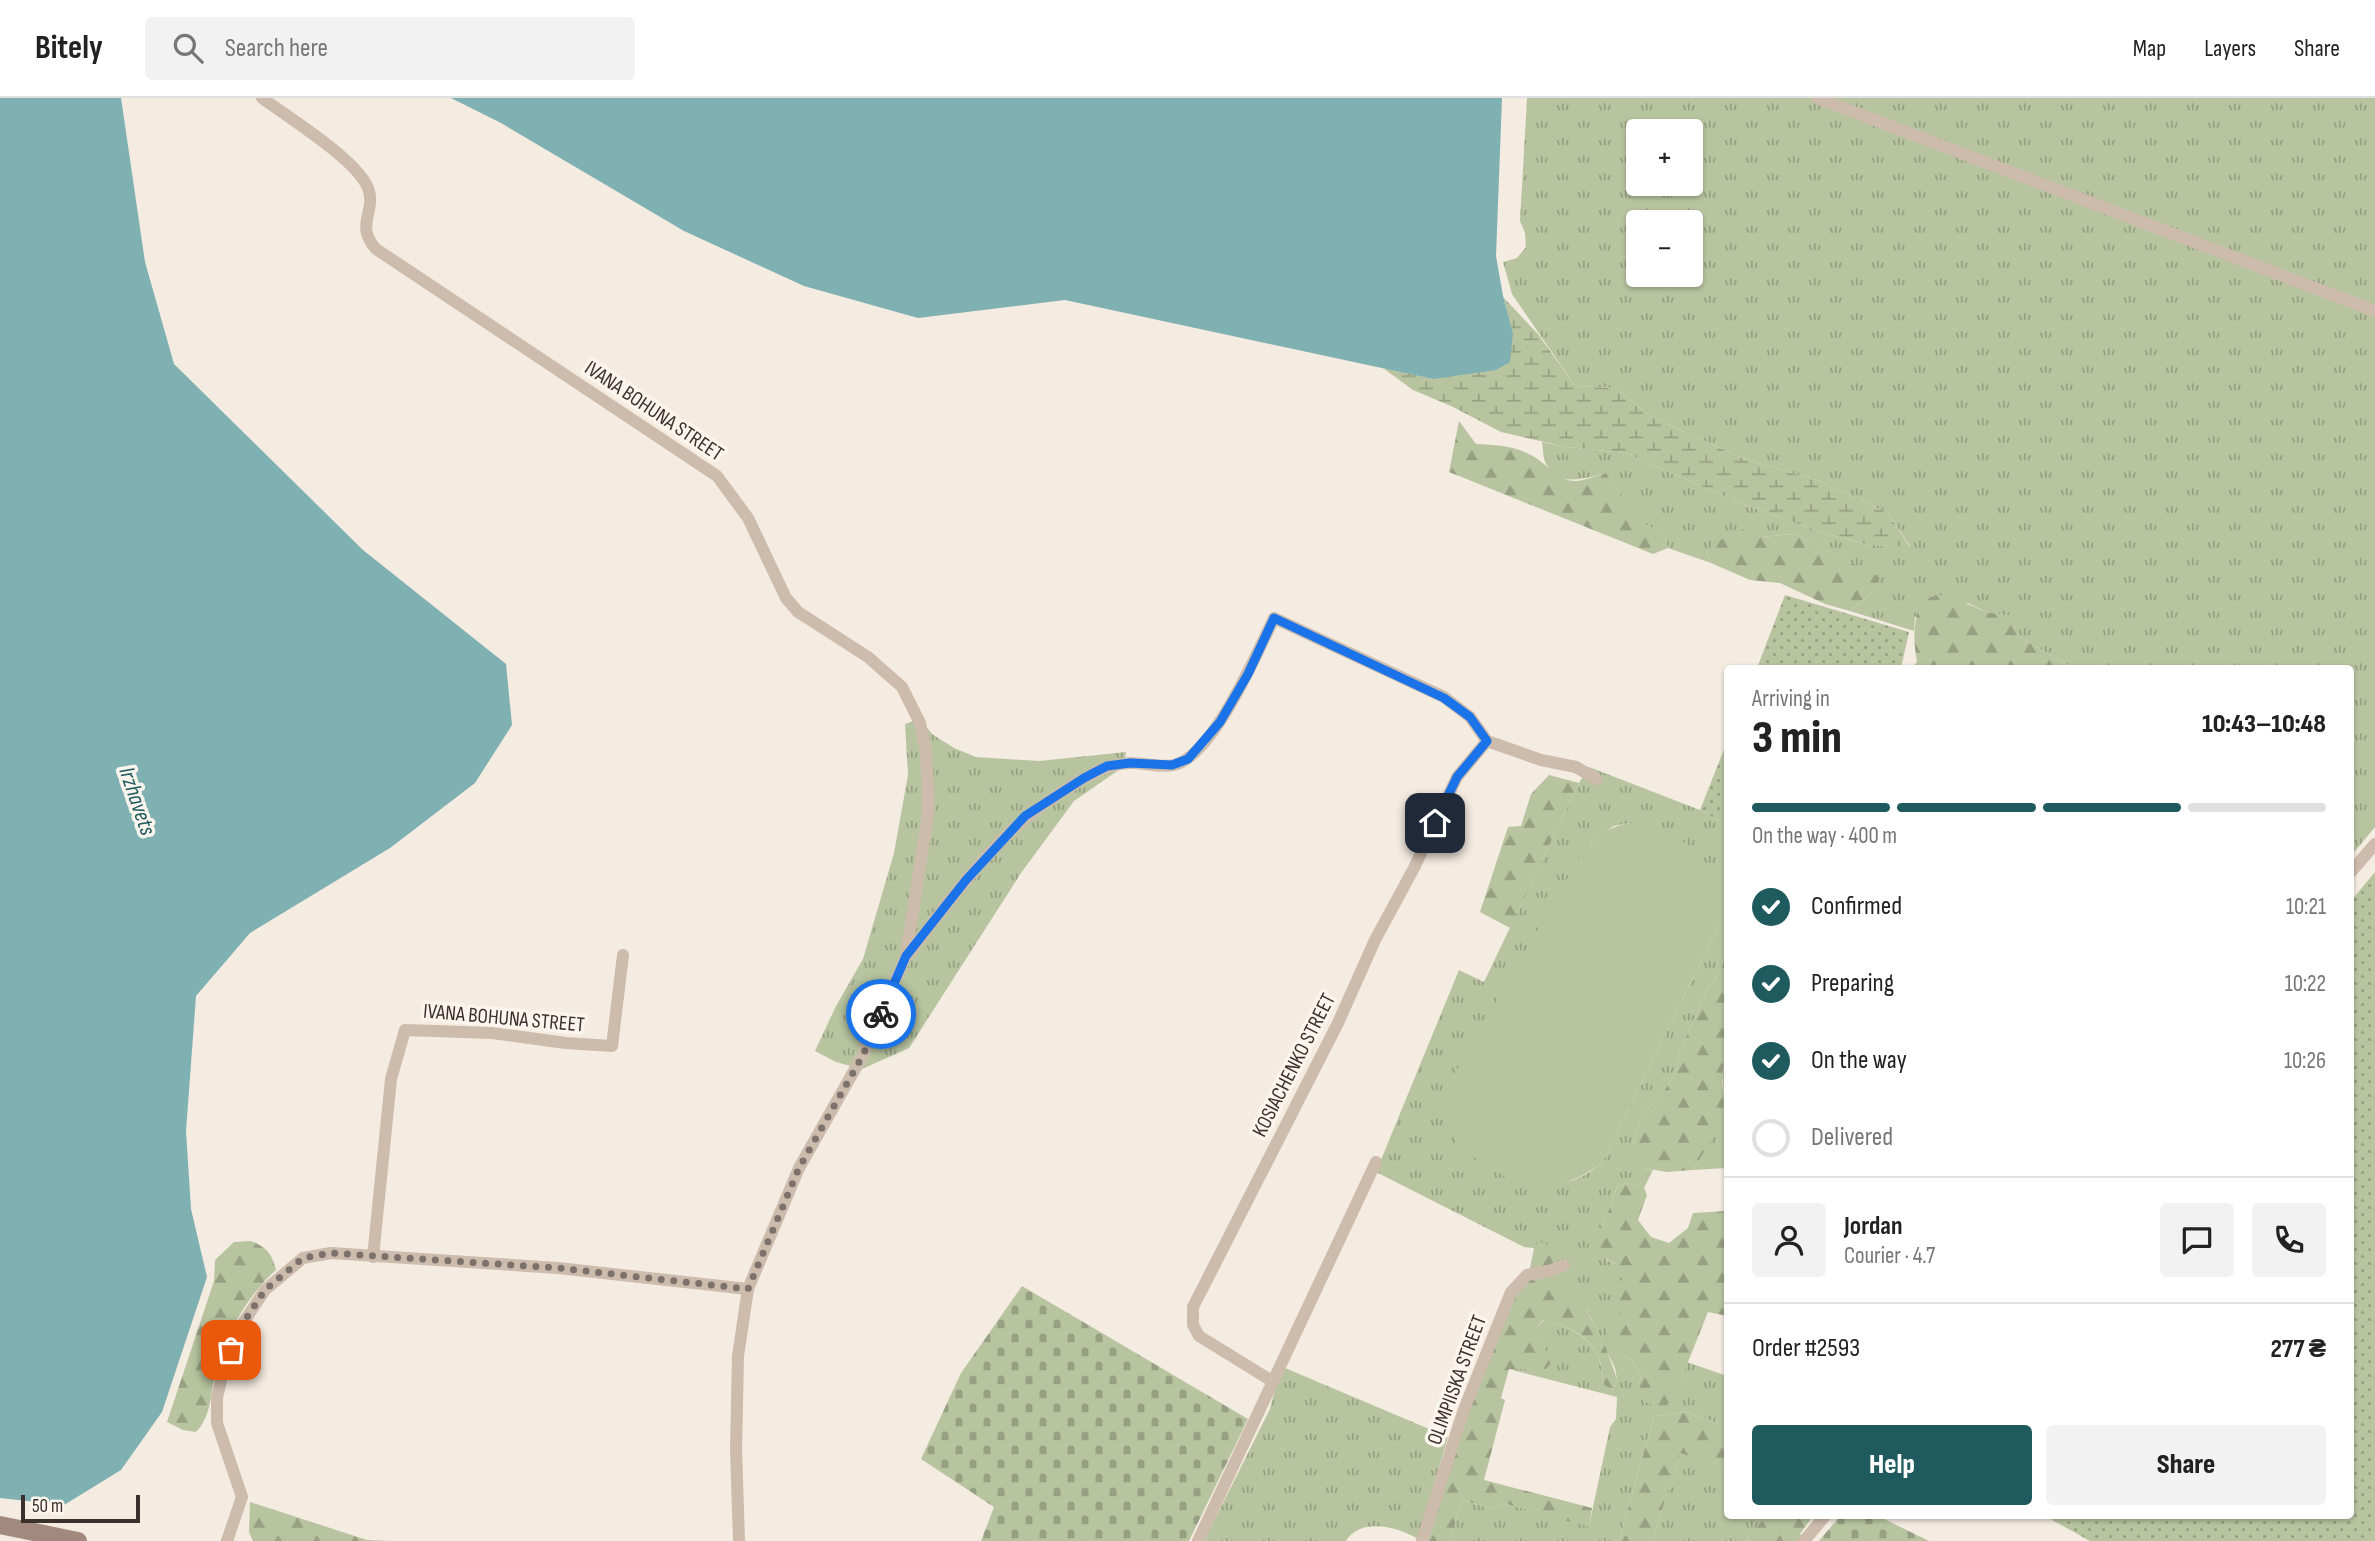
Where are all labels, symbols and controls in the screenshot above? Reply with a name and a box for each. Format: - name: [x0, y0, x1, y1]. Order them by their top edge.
- search box: [145, 17, 635, 80]
- text: Bitely: [35, 28, 103, 68]
- icon: search: [169, 29, 207, 67]
- text: Search here: [225, 33, 328, 64]
- text: Map: [2133, 34, 2166, 63]
- text: Layers: [2204, 34, 2256, 63]
- text: Share: [2294, 34, 2340, 63]
- map controls: [1626, 119, 1703, 287]
- button: +: [1626, 119, 1703, 196]
- button: −: [1626, 210, 1703, 287]
- street label: IVANA BOHUNA STREET: [580, 355, 728, 467]
- text: Arriving in: [1752, 685, 1830, 713]
- text: 10:43–10:48: [2202, 709, 2326, 740]
- text: 3 min: [1752, 711, 1842, 766]
- water label: Irzhavets: [112, 763, 162, 839]
- pin: [1405, 793, 1465, 853]
- icon: home: [1416, 804, 1454, 842]
- text: On the way · 400 m: [1752, 822, 1897, 850]
- icon: check: [1752, 888, 1790, 926]
- text: Confirmed: [1811, 891, 1902, 922]
- text: 10:21: [2286, 893, 2326, 921]
- icon: check: [1752, 965, 1790, 1003]
- text: Preparing: [1811, 968, 1894, 999]
- text: 10:22: [2285, 970, 2326, 998]
- courier: [846, 979, 916, 1049]
- street label: KOSIACHENKO STREET: [1247, 989, 1341, 1141]
- icon: bike: [862, 995, 900, 1033]
- street label: IVANA BOHUNA STREET: [422, 998, 586, 1038]
- icon: check: [1752, 1042, 1790, 1080]
- text: On the way: [1811, 1045, 1907, 1076]
- text: 10:26: [2284, 1047, 2326, 1075]
- text: Delivered: [1811, 1122, 1893, 1153]
- button: person: [1752, 1203, 1826, 1277]
- button: chat: [2160, 1203, 2234, 1277]
- button: phone: [2252, 1203, 2326, 1277]
- text: Jordan: [1844, 1211, 1902, 1242]
- text: Courier · 4.7: [1844, 1242, 1935, 1270]
- street label: OLIMPIISKA STREET: [1422, 1311, 1492, 1448]
- pin: [201, 1320, 261, 1380]
- icon: bag: [212, 1331, 250, 1369]
- text: Order #2593: [1752, 1333, 1860, 1364]
- text: 277 ₴: [2270, 1334, 2326, 1365]
- button: Help: [1752, 1425, 2032, 1505]
- button: Share: [2046, 1425, 2326, 1505]
- scale bar: [21, 1492, 140, 1524]
- text: 50 m: [32, 1495, 63, 1518]

